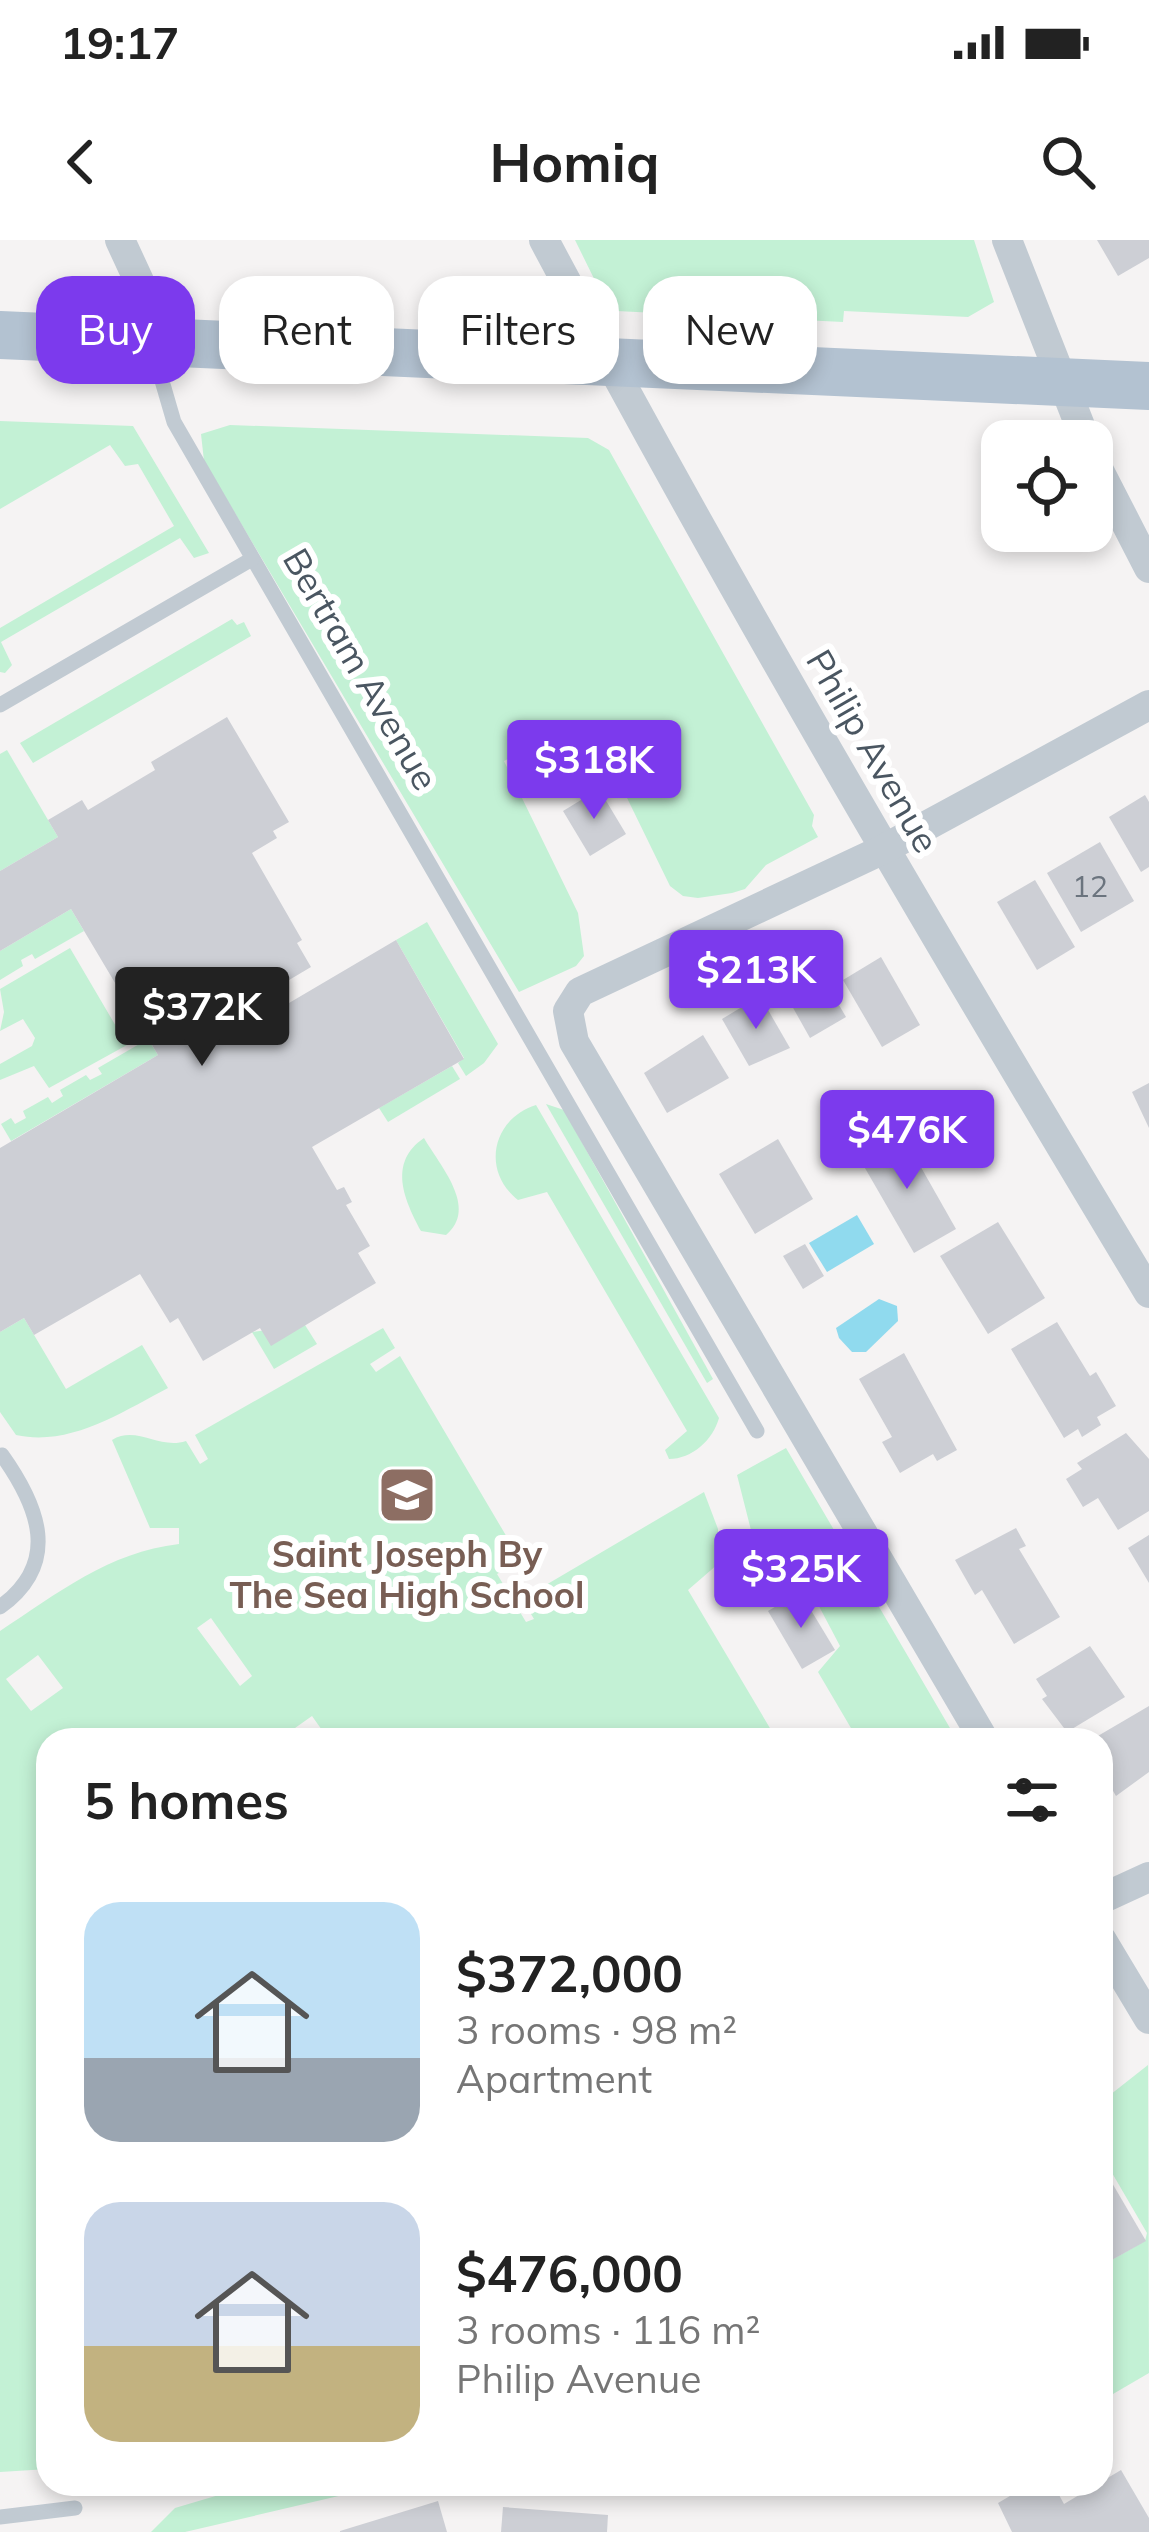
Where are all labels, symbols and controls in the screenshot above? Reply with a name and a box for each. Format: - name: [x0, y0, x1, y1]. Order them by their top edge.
- text: 19:17: [60, 14, 179, 70]
- text: Homiq: [490, 128, 659, 196]
- icon: back: [48, 129, 114, 195]
- icon: search: [1035, 129, 1101, 195]
- chip: Buy: [36, 276, 195, 384]
- chip: Rent: [219, 276, 394, 384]
- chip: Filters: [418, 276, 619, 384]
- chip: New: [643, 276, 817, 384]
- map controls: [981, 420, 1113, 552]
- button: locate: [981, 420, 1113, 552]
- street label: Bertram Avenue: [274, 540, 449, 798]
- street label: Philip Avenue: [797, 641, 950, 860]
- pin: $318K: [510, 720, 678, 822]
- text: $318K: [534, 734, 654, 783]
- house number: 12: [1072, 867, 1108, 905]
- pin: $213K: [672, 930, 840, 1032]
- text: $213K: [696, 944, 816, 993]
- pin: $372K: [118, 967, 286, 1069]
- text: $372K: [142, 981, 262, 1030]
- pin: $476K: [823, 1090, 991, 1192]
- text: $476K: [847, 1104, 967, 1153]
- school or university icon: Saint Joseph By The Sea High School: [376, 1464, 438, 1526]
- pin: $325K: [717, 1529, 885, 1631]
- place label: Saint Joseph By The Sea High School: [229, 1531, 585, 1617]
- text: $325K: [741, 1543, 861, 1592]
- icon: filters: [999, 1767, 1065, 1833]
- text: 5 homes: [84, 1768, 289, 1832]
- text: $372,000: [456, 1941, 683, 2005]
- icon: home: [180, 1950, 324, 2094]
- text: 3 rooms · 98 m²: [456, 2005, 737, 2054]
- text: Apartment: [456, 2054, 652, 2103]
- text: $476,000: [456, 2241, 683, 2305]
- icon: home: [180, 2250, 324, 2394]
- text: 3 rooms · 116 m²: [456, 2305, 760, 2354]
- text: Philip Avenue: [456, 2354, 702, 2403]

